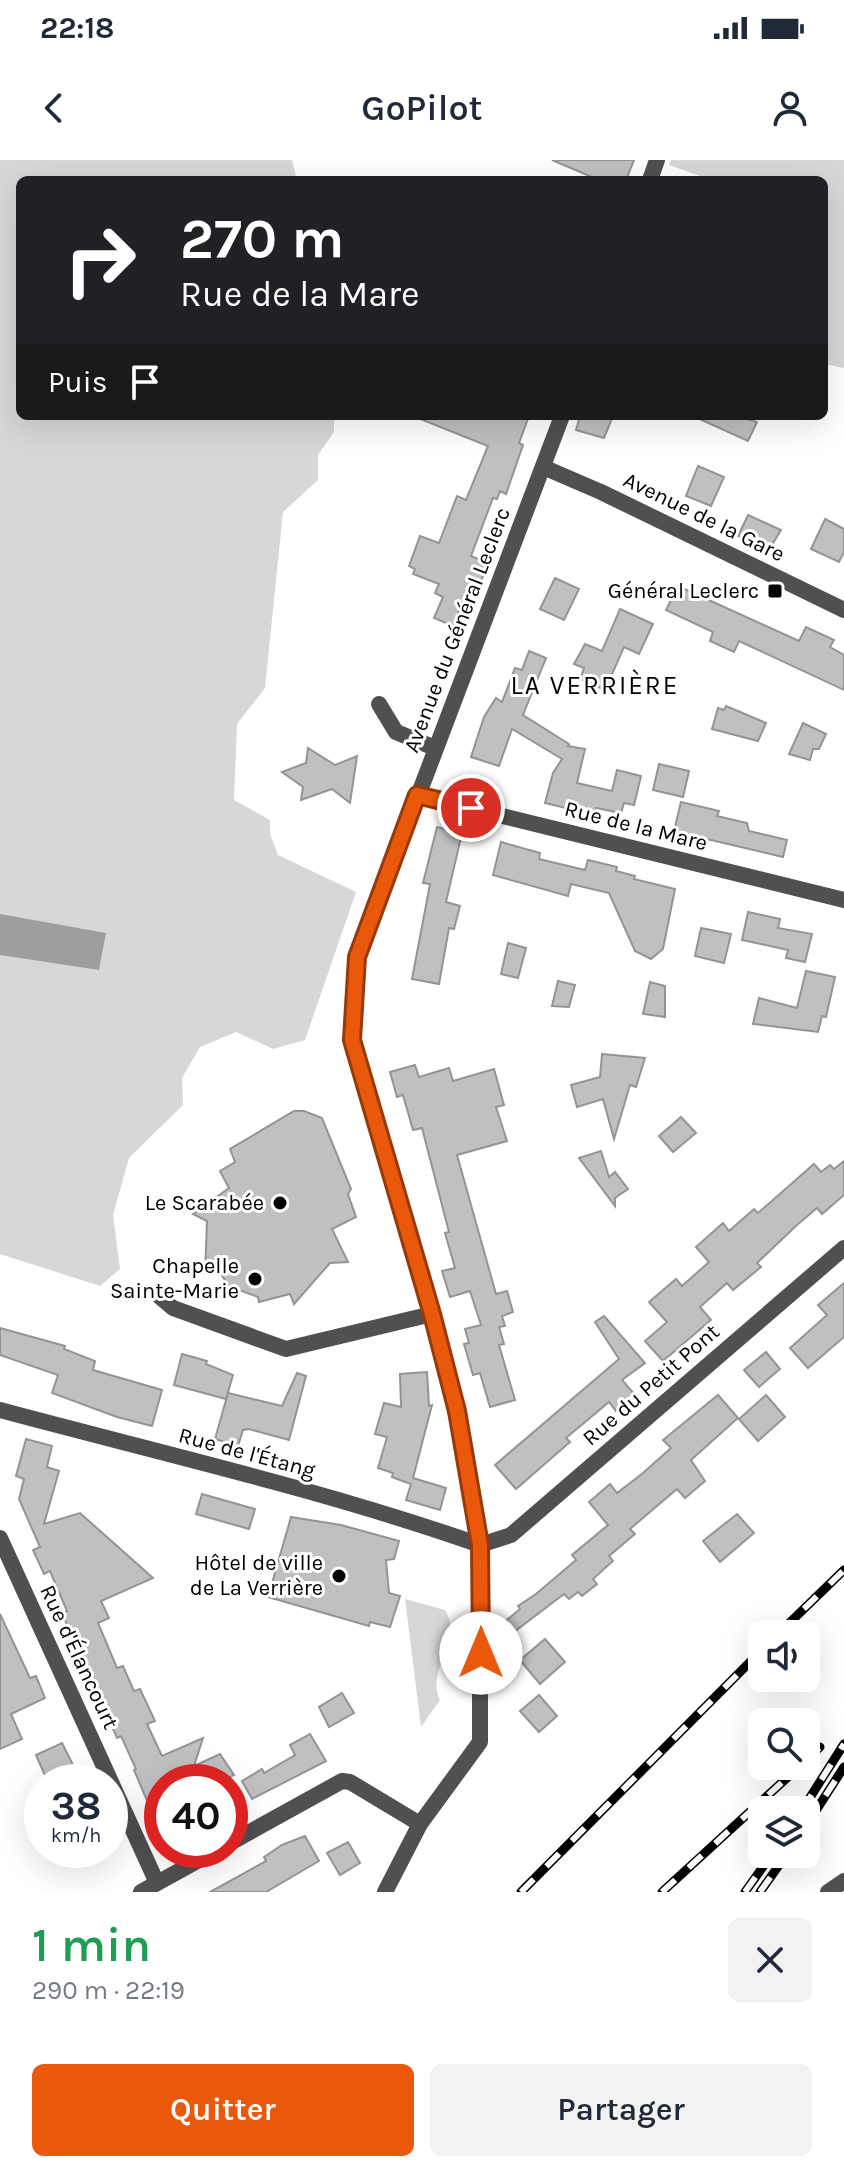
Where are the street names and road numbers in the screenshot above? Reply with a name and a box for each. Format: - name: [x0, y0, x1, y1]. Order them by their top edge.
- street label: Avenue de la Gare: [619, 467, 789, 567]
- street label: Avenue du Général Leclerc: [398, 504, 516, 756]
- street label: Rue de la Mare: [562, 796, 710, 856]
- street label: Rue du Petit Pont: [577, 1319, 725, 1451]
- street label: Rue de l'Étang: [176, 1421, 319, 1484]
- street label: Rue d'Élancourt: [34, 1580, 125, 1733]

